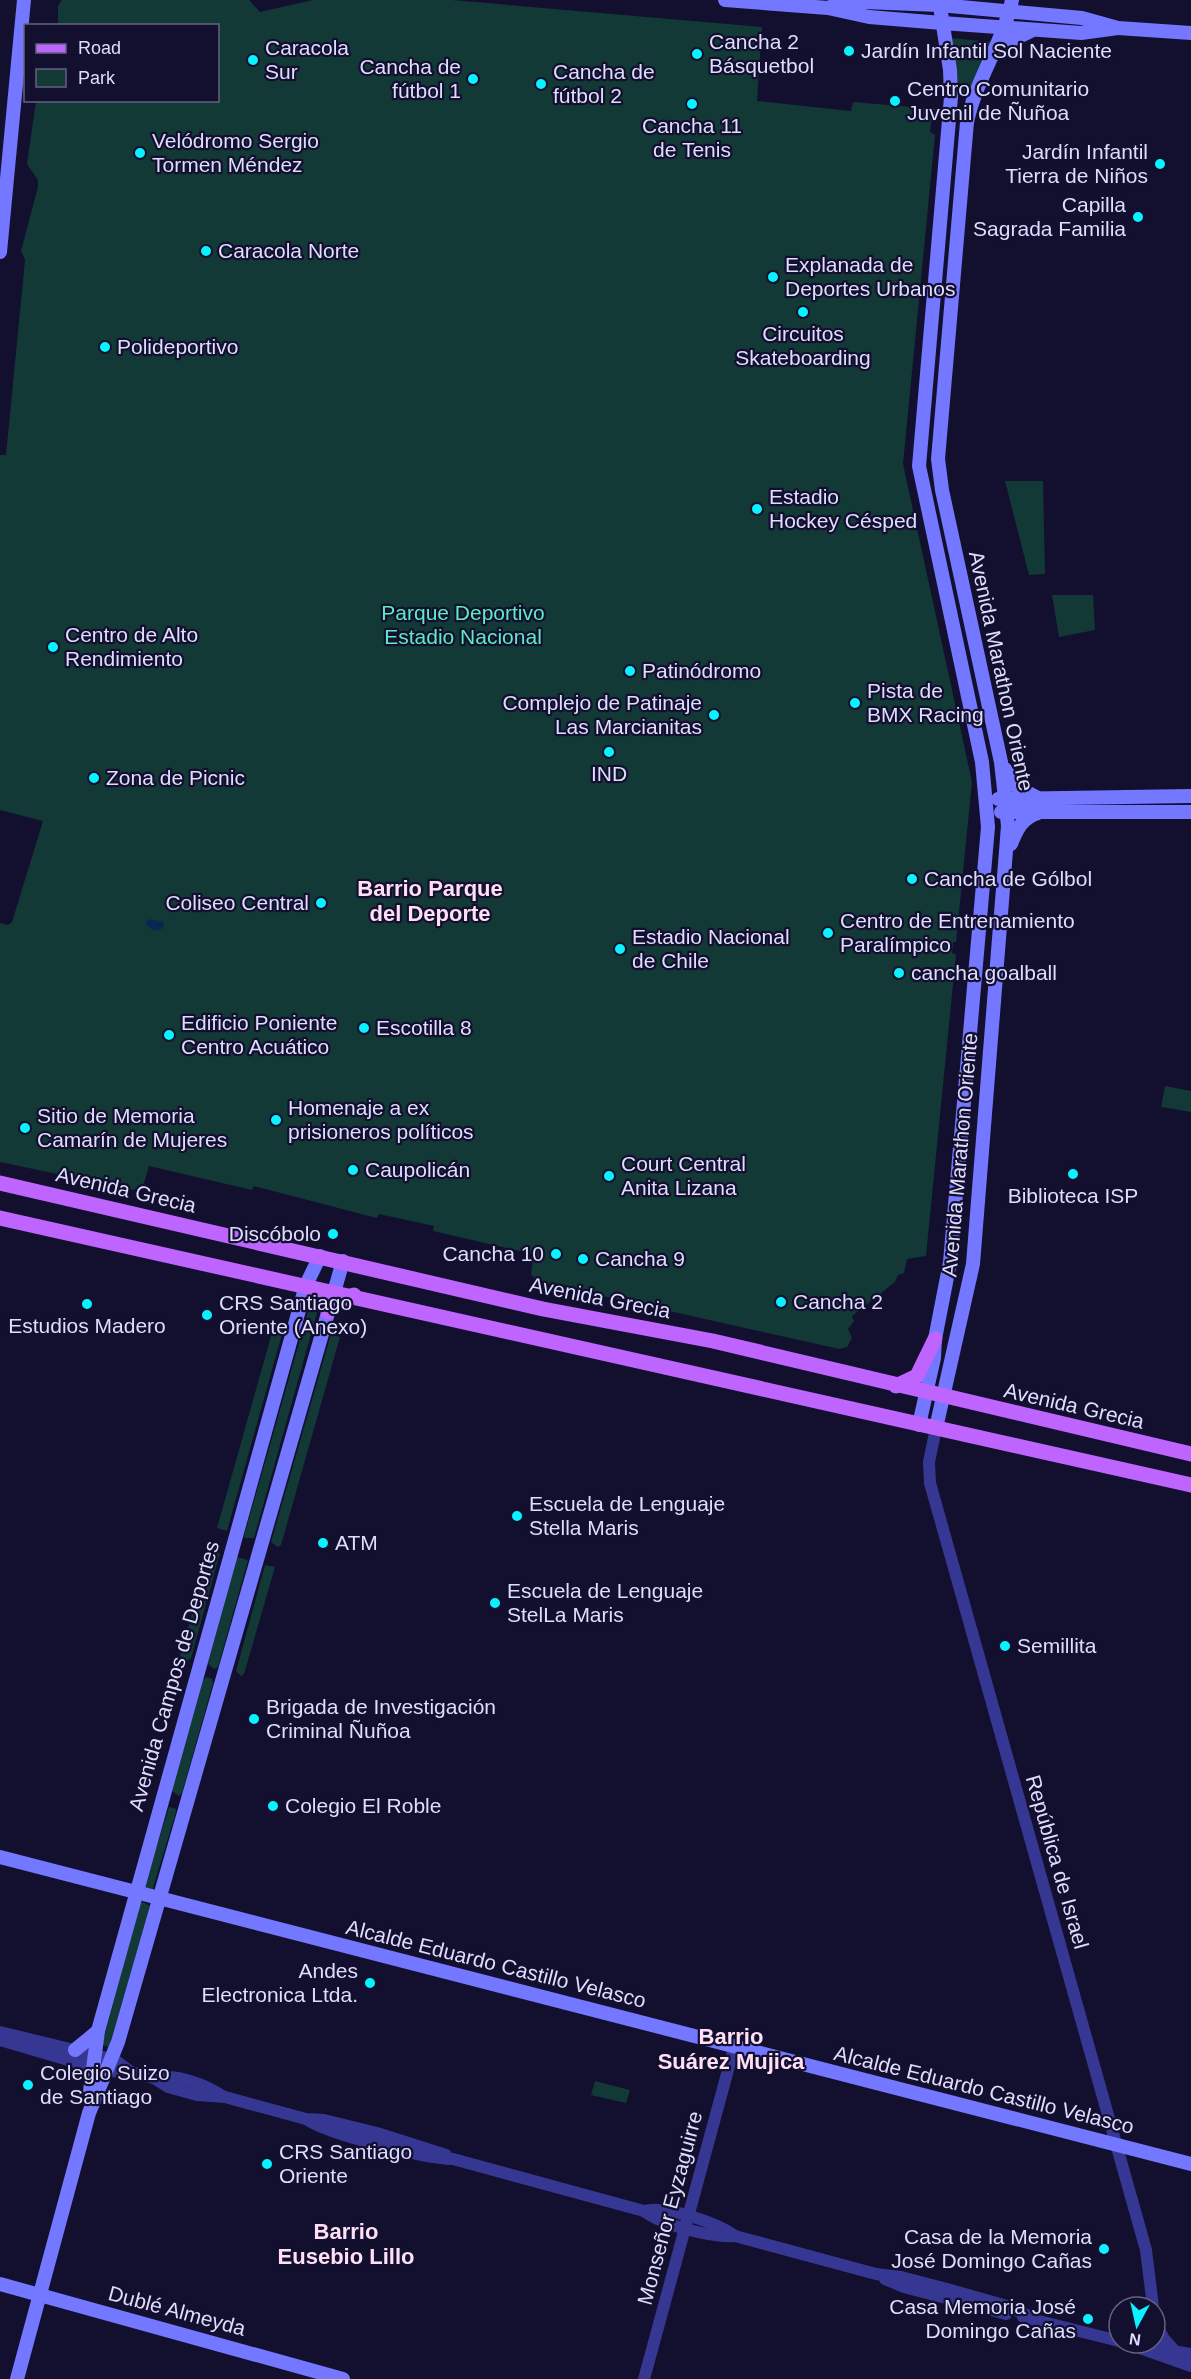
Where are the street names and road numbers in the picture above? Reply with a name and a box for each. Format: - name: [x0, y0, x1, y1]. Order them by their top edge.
- street label: Avenida Marathon Oriente: [965, 549, 1038, 793]
- street label: Avenida Marathon Oriente: [937, 1032, 982, 1278]
- street label: Avenida Grecia: [54, 1162, 199, 1217]
- street label: Avenida Grecia: [528, 1273, 673, 1323]
- street label: Avenida Grecia: [1002, 1378, 1147, 1433]
- street label: Avenida Campos de Deportes: [124, 1538, 223, 1814]
- street label: República de Israel: [1022, 1772, 1093, 1951]
- street label: Alcalde Eduardo Castillo Velasco: [344, 1915, 648, 2012]
- street label: Alcalde Eduardo Castillo Velasco: [832, 2041, 1136, 2138]
- street label: Monseñor Eyzaguirre: [633, 2108, 706, 2307]
- street label: Dublé Almeyda: [106, 2281, 249, 2340]

